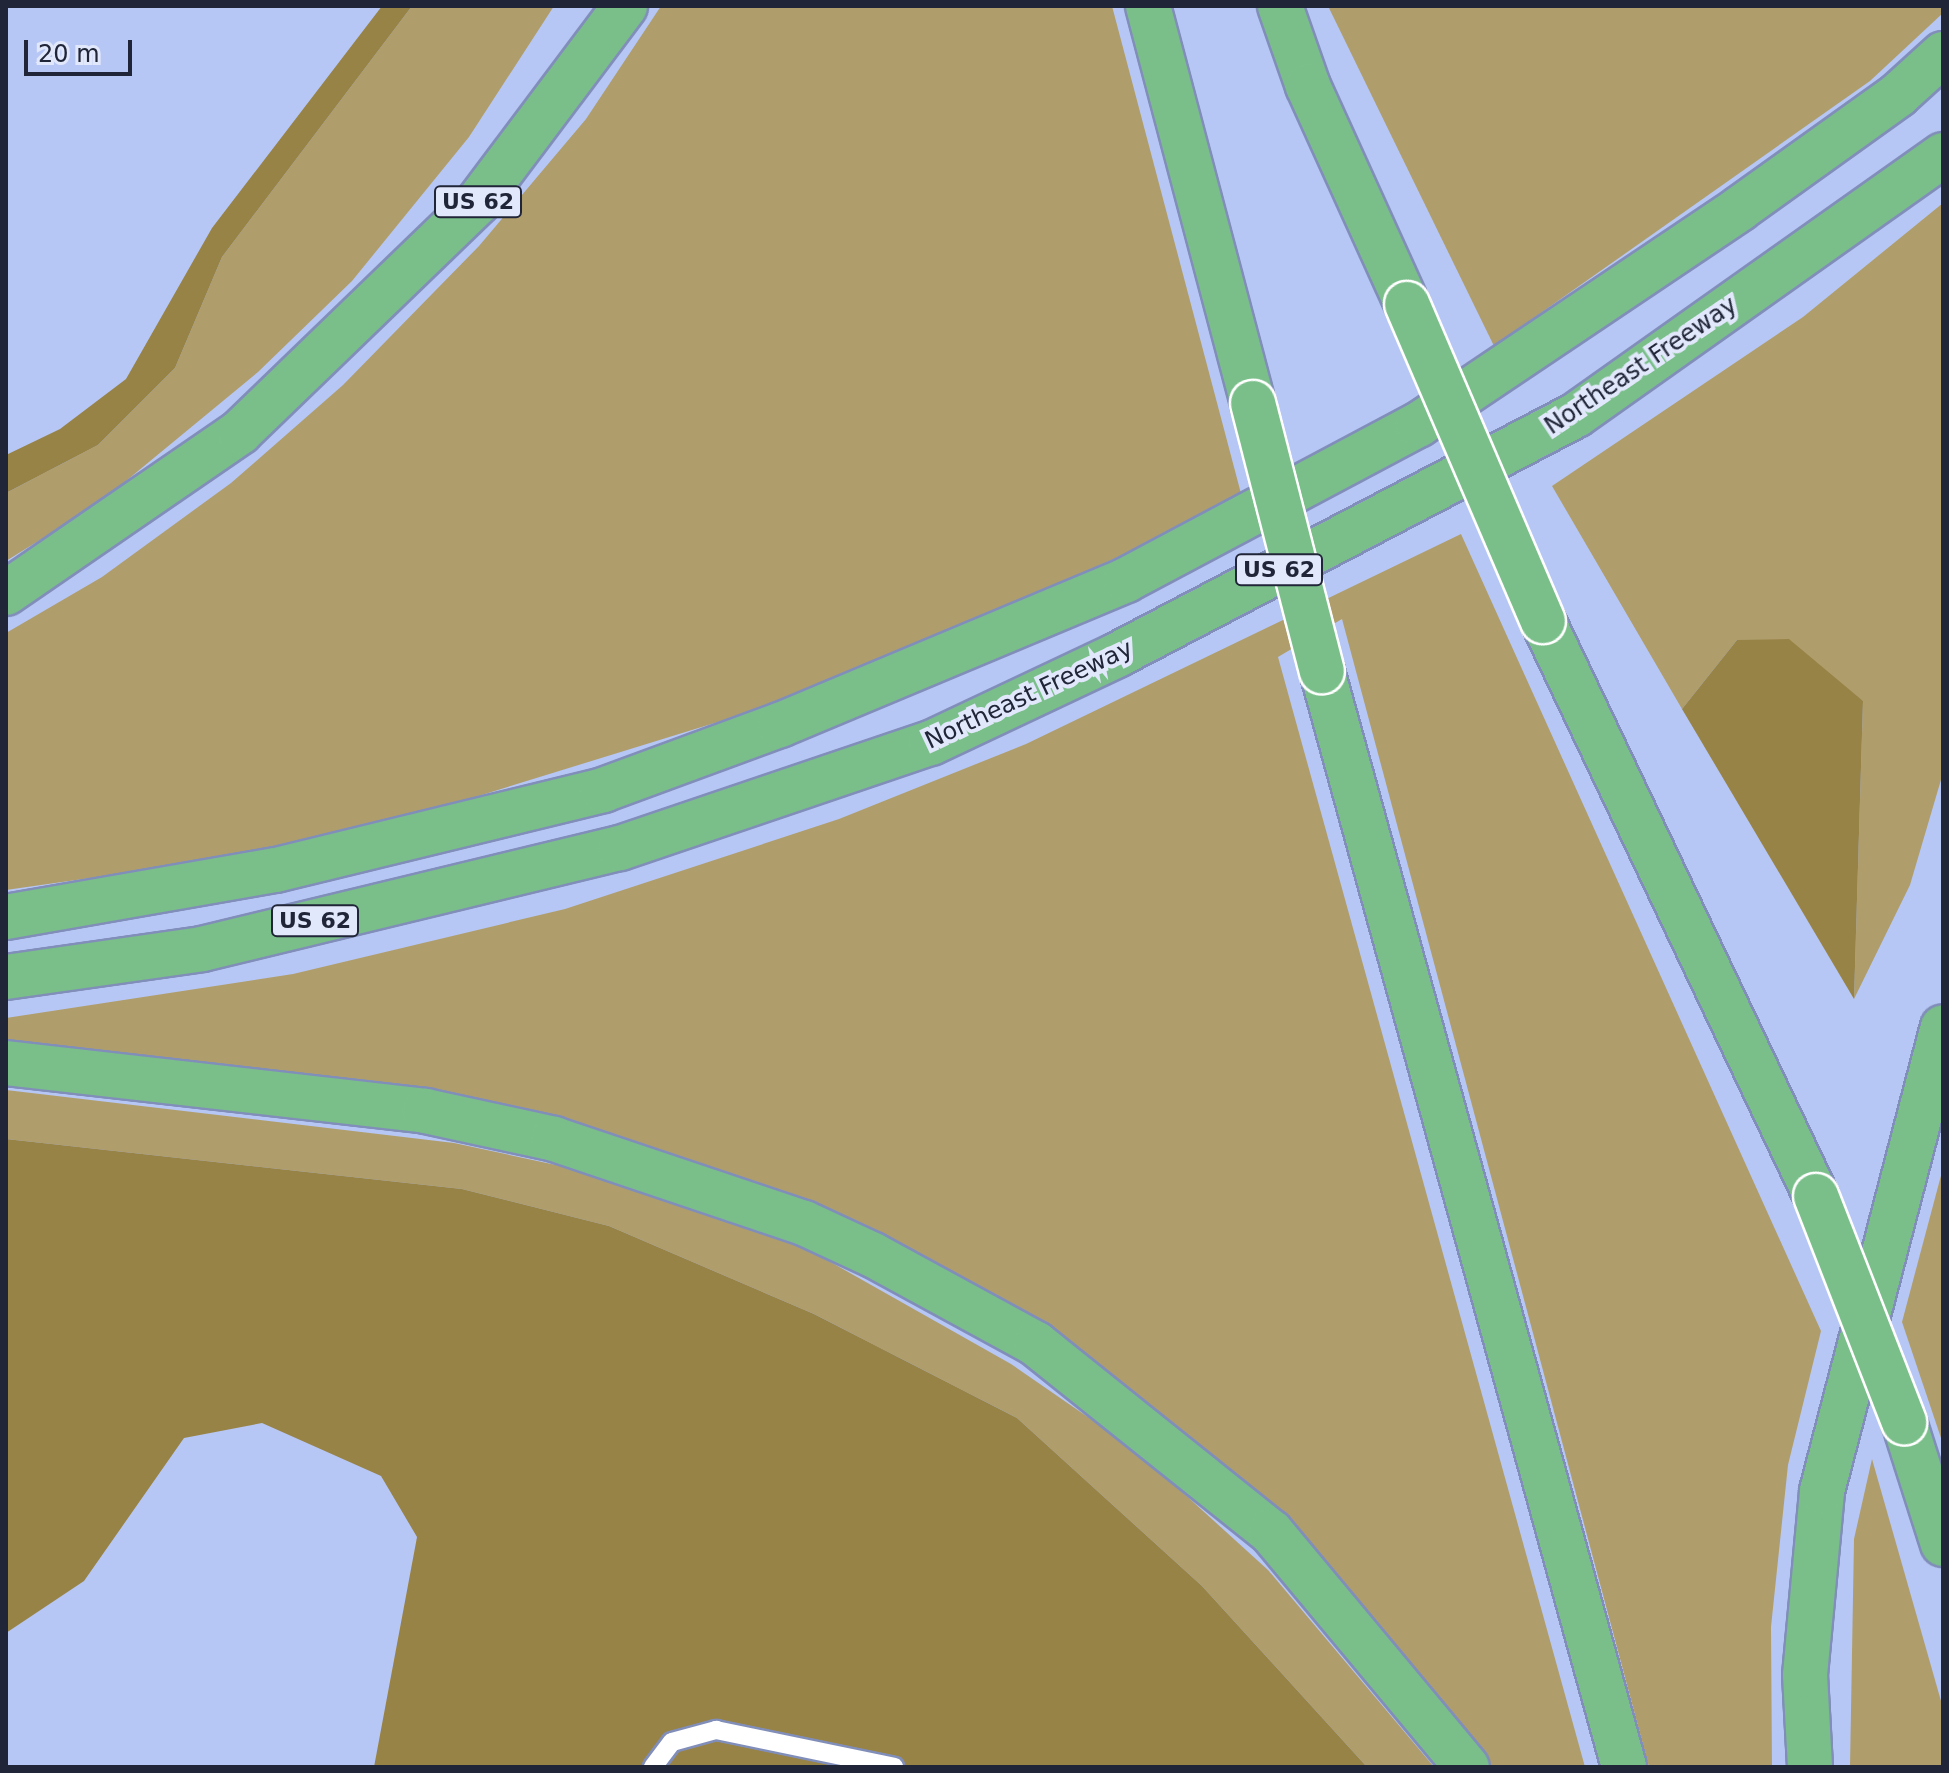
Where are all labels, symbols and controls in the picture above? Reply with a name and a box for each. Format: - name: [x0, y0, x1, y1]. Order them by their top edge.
- scale bar: [28, 24, 136, 74]
- text: 20 m: [38, 40, 100, 68]
- road number: US 62: [434, 184, 522, 220]
- street label: Northeast Freeway: [1539, 291, 1743, 441]
- road number: US 62: [1235, 552, 1323, 588]
- street label: Northeast Freeway: [921, 634, 1137, 756]
- road number: US 62: [271, 903, 359, 939]

